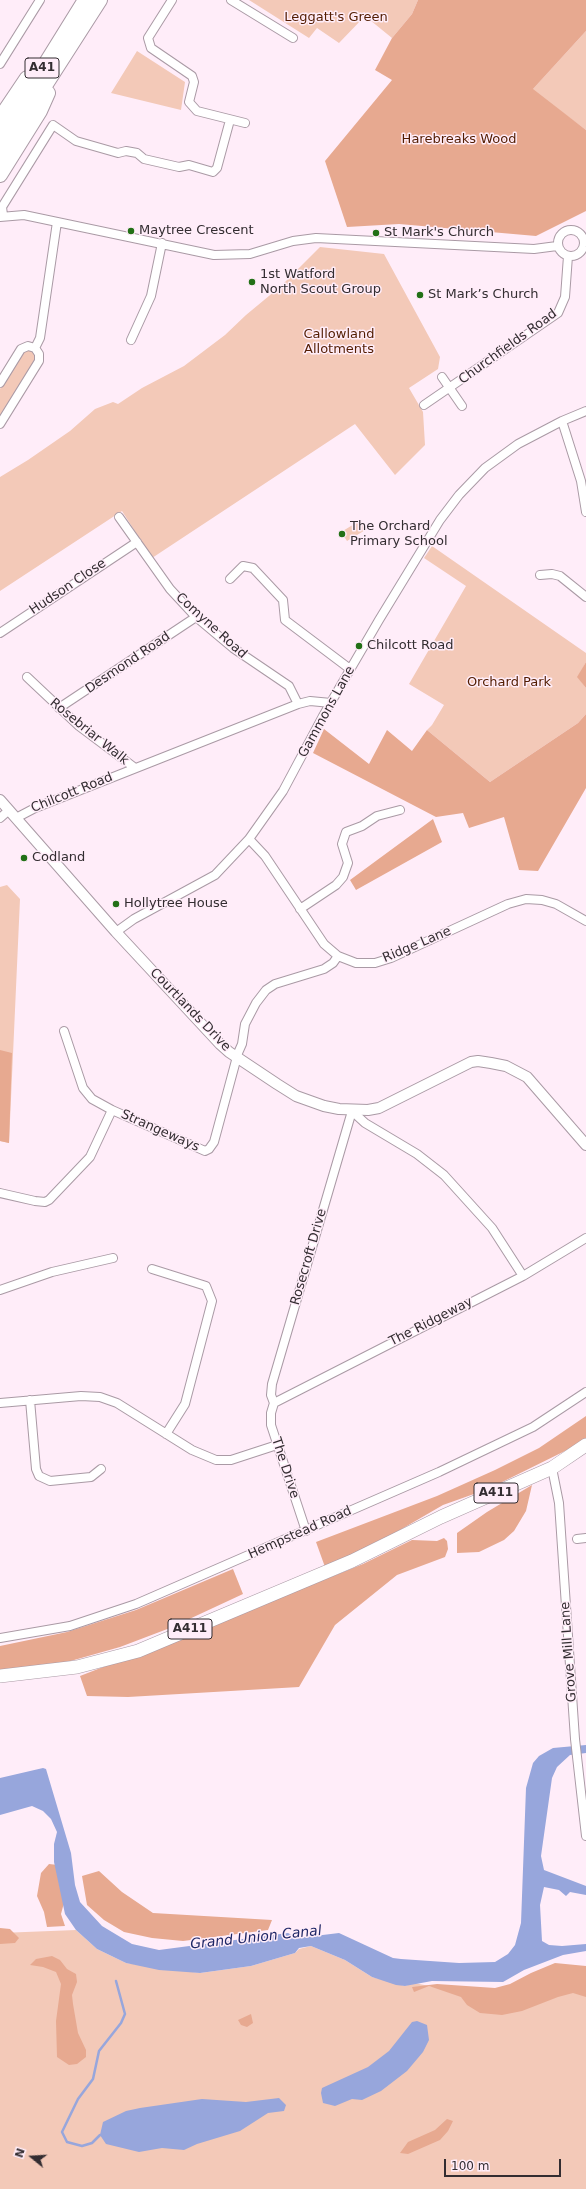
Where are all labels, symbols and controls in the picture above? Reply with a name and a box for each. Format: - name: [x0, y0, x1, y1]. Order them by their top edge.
- park label: Leggatt's Green: [284, 10, 388, 26]
- road number: A41: [25, 58, 59, 78]
- park label: Harebreaks Wood: [402, 132, 516, 148]
- place label: Maytree Crescent: [139, 223, 254, 239]
- place label: St Mark's Church: [384, 225, 494, 241]
- marker: Maytree Crescent: [126, 226, 136, 236]
- marker: St Mark's Church: [371, 228, 381, 238]
- place label: 1st Watford North Scout Group: [260, 267, 381, 298]
- marker: 1st Watford North Scout Group: [247, 277, 257, 287]
- place label: St Mark’s Church: [428, 287, 539, 303]
- marker: St Mark’s Church: [415, 290, 425, 300]
- street label: Churchfields Road: [456, 306, 560, 388]
- park label: Callowland Allotments: [304, 327, 374, 358]
- place label: The Orchard Primary School: [350, 519, 448, 550]
- marker: The Orchard Primary School: [337, 529, 347, 539]
- street label: Hudson Close: [27, 556, 109, 618]
- street label: Comyne Road: [172, 590, 250, 662]
- street label: Desmond Road: [83, 629, 173, 697]
- place label: Chilcott Road: [367, 638, 454, 654]
- marker: Chilcott Road: [354, 641, 364, 651]
- street label: Gammons Lane: [295, 664, 359, 760]
- park label: Orchard Park: [467, 675, 551, 691]
- street label: Rosebriar Walk: [46, 695, 132, 769]
- street label: Chilcott Road: [29, 770, 115, 816]
- place label: Codland: [32, 850, 85, 866]
- marker: Codland: [19, 853, 29, 863]
- place label: Hollytree House: [124, 896, 228, 912]
- marker: Hollytree House: [111, 899, 121, 909]
- street label: Ridge Lane: [380, 924, 454, 966]
- street label: Courtlands Drive: [146, 965, 234, 1055]
- street label: Strangeways: [118, 1107, 202, 1155]
- street label: Rosecroft Drive: [288, 1207, 330, 1307]
- street label: The Ridgeway: [387, 1294, 475, 1350]
- street label: The Drive: [268, 1436, 302, 1500]
- road number: A411: [474, 1483, 518, 1503]
- street label: Hempstead Road: [246, 1503, 354, 1563]
- street label: Grove Mill Lane: [558, 1601, 580, 1703]
- road number: A411: [168, 1619, 212, 1639]
- water label: Grand Union Canal: [189, 1923, 323, 1953]
- north arrow: [12, 2137, 52, 2177]
- text: N: [13, 2147, 28, 2160]
- scale bar: [446, 2151, 563, 2177]
- text: 100 m: [451, 2159, 489, 2173]

